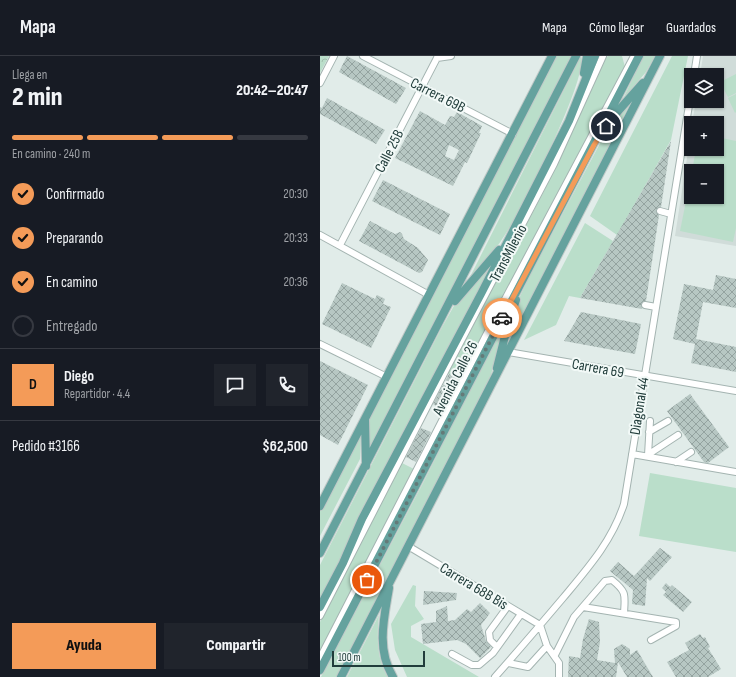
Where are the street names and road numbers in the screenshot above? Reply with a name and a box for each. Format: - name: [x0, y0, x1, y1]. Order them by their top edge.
- street label: Carrera 69B: [407, 74, 469, 117]
- street label: Calle 25B: [371, 126, 408, 176]
- street label: TransMilenio: [485, 221, 532, 285]
- street label: Avenida Calle 26: [428, 338, 482, 420]
- street label: Carrera 69: [570, 355, 625, 382]
- street label: Diagonal 44: [626, 376, 653, 436]
- street label: Carrera 68B Bis: [436, 559, 511, 614]

